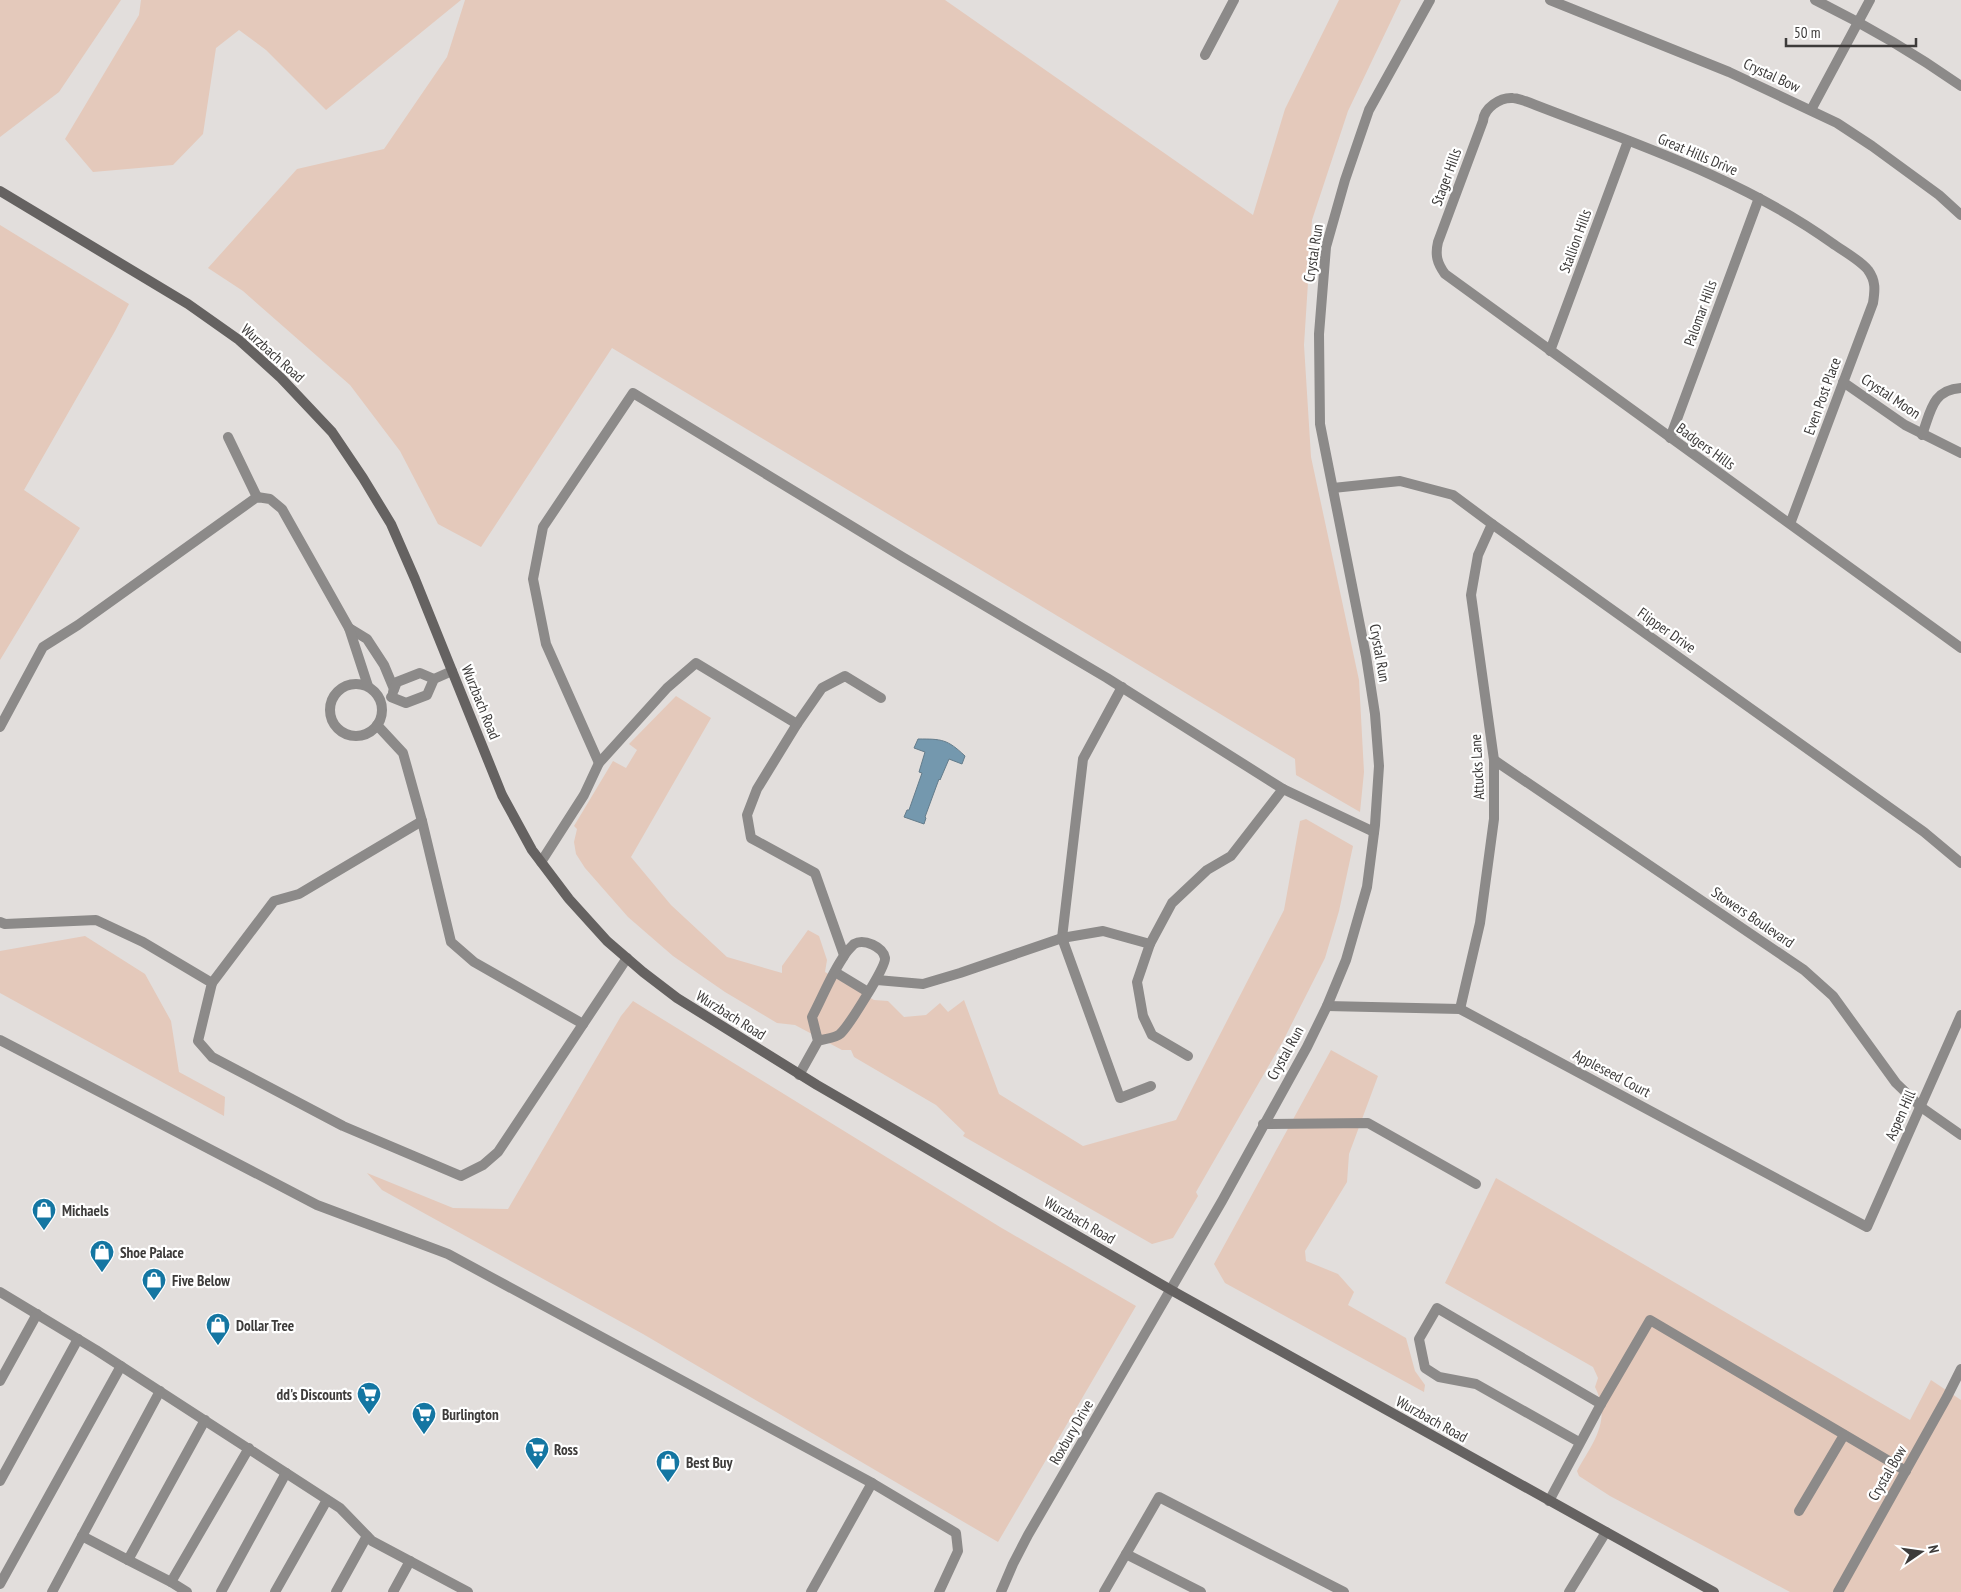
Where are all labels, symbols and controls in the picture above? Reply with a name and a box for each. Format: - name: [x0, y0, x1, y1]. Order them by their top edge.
- scale bar: [1786, 15, 1916, 47]
- text: 50 m: [1794, 23, 1820, 42]
- street label: Crystal Bow: [1741, 54, 1804, 96]
- street label: Great Hills Drive: [1655, 129, 1741, 179]
- street label: Stager Hills: [1427, 146, 1465, 208]
- street label: Stallion Hills: [1555, 207, 1595, 275]
- street label: Crystal Run: [1299, 223, 1327, 283]
- street label: Palomar Hills: [1679, 277, 1721, 349]
- street label: Wurzbach Road: [237, 320, 309, 386]
- street label: Even Post Place: [1799, 355, 1845, 437]
- street label: Crystal Moon: [1858, 369, 1924, 423]
- street label: Badgers Hills: [1673, 418, 1739, 474]
- street label: Flipper Drive: [1634, 603, 1700, 657]
- street label: Crystal Run: [1366, 622, 1394, 684]
- street label: Wurzbach Road: [457, 662, 505, 742]
- street label: Attucks Lane: [1466, 734, 1488, 800]
- street label: Stowers Boulevard: [1708, 882, 1798, 952]
- street label: Wurzbach Road: [693, 986, 769, 1044]
- street label: Crystal Run: [1262, 1023, 1308, 1083]
- street label: Appleseed Court: [1570, 1045, 1654, 1101]
- street label: Aspen Hill: [1881, 1086, 1920, 1143]
- street label: Wurzbach Road: [1041, 1192, 1119, 1248]
- shop icon: Michaels: [31, 1197, 57, 1231]
- place label: Michaels: [62, 1201, 109, 1220]
- shop icon: Shoe Palace: [89, 1239, 115, 1273]
- place label: Shoe Palace: [120, 1243, 184, 1262]
- shop icon: Five Below: [141, 1267, 167, 1301]
- place label: Five Below: [172, 1271, 231, 1290]
- shop icon: Dollar Tree: [205, 1312, 231, 1346]
- place label: Dollar Tree: [236, 1316, 294, 1335]
- supermarket icon: dd's Discounts: [356, 1381, 382, 1415]
- place label: dd's Discounts: [277, 1385, 352, 1404]
- street label: Wurzbach Road: [1393, 1392, 1471, 1446]
- street label: Roxbury Drive: [1045, 1396, 1097, 1468]
- supermarket icon: Burlington: [411, 1401, 437, 1435]
- place label: Burlington: [442, 1405, 499, 1424]
- supermarket icon: Ross: [524, 1436, 550, 1470]
- place label: Ross: [554, 1440, 578, 1459]
- street label: Crystal Bow: [1864, 1442, 1910, 1504]
- shop icon: Best Buy: [655, 1449, 681, 1483]
- place label: Best Buy: [686, 1453, 734, 1472]
- north arrow: [1896, 1527, 1946, 1577]
- text: N: [1924, 1543, 1943, 1555]

